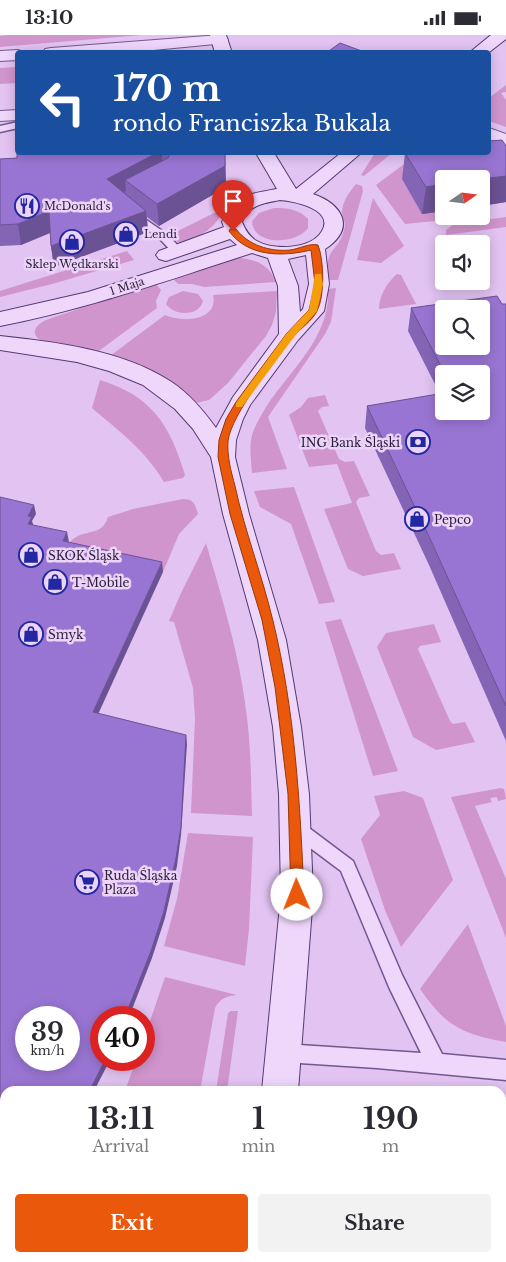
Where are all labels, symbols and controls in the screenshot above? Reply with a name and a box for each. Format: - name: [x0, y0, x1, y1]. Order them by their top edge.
- text: 13:10: [25, 6, 73, 29]
- text: 170 m: [113, 67, 221, 110]
- icon: left: [30, 70, 95, 135]
- text: rondo Franciszka Bukala: [113, 110, 391, 137]
- north arrow: [435, 170, 490, 225]
- map controls: [435, 170, 490, 420]
- pin: [212, 180, 254, 231]
- icon: arrive: [219, 187, 247, 215]
- restaurant icon: McDonald's: [14, 193, 40, 219]
- place label: McDonald's: [44, 199, 110, 213]
- shop icon: Lendi: [113, 221, 139, 247]
- place label: Lendi: [144, 227, 177, 241]
- shop icon: Sklep Wędkarski: [59, 229, 85, 255]
- button: sound: [435, 235, 490, 290]
- place label: Sklep Wędkarski: [25, 257, 119, 271]
- street label: 1 Maja: [108, 274, 147, 298]
- button: search: [435, 300, 490, 355]
- button: layers: [435, 365, 490, 420]
- bank icon: ING Bank Śląski: [405, 429, 431, 455]
- place label: ING Bank Śląski: [301, 434, 400, 450]
- shop icon: Pepco: [404, 506, 430, 532]
- place label: Pepco: [434, 512, 471, 527]
- shop icon: SKOK Śląsk: [18, 542, 44, 568]
- place label: SKOK Śląsk: [48, 547, 120, 563]
- shop icon: T-Mobile: [42, 569, 68, 595]
- place label: T-Mobile: [72, 575, 130, 590]
- shop icon: Smyk: [18, 621, 44, 647]
- place label: Smyk: [48, 627, 84, 642]
- place label: Ruda Śląska Plaza: [104, 867, 178, 897]
- position arrow: [270, 868, 322, 920]
- supermarket icon: Ruda Śląska Plaza: [74, 869, 100, 895]
- speed limit sign: 40: [90, 1006, 155, 1071]
- text: 39: [31, 1017, 64, 1048]
- text: km/h: [30, 1043, 65, 1058]
- text: 13:11: [87, 1100, 154, 1137]
- text: 1: [252, 1100, 265, 1137]
- text: 190: [363, 1100, 419, 1137]
- text: Arrival: [92, 1136, 149, 1156]
- text: min: [242, 1136, 275, 1156]
- text: m: [382, 1136, 399, 1156]
- button: Exit: [15, 1194, 248, 1252]
- button: Share: [258, 1194, 491, 1252]

